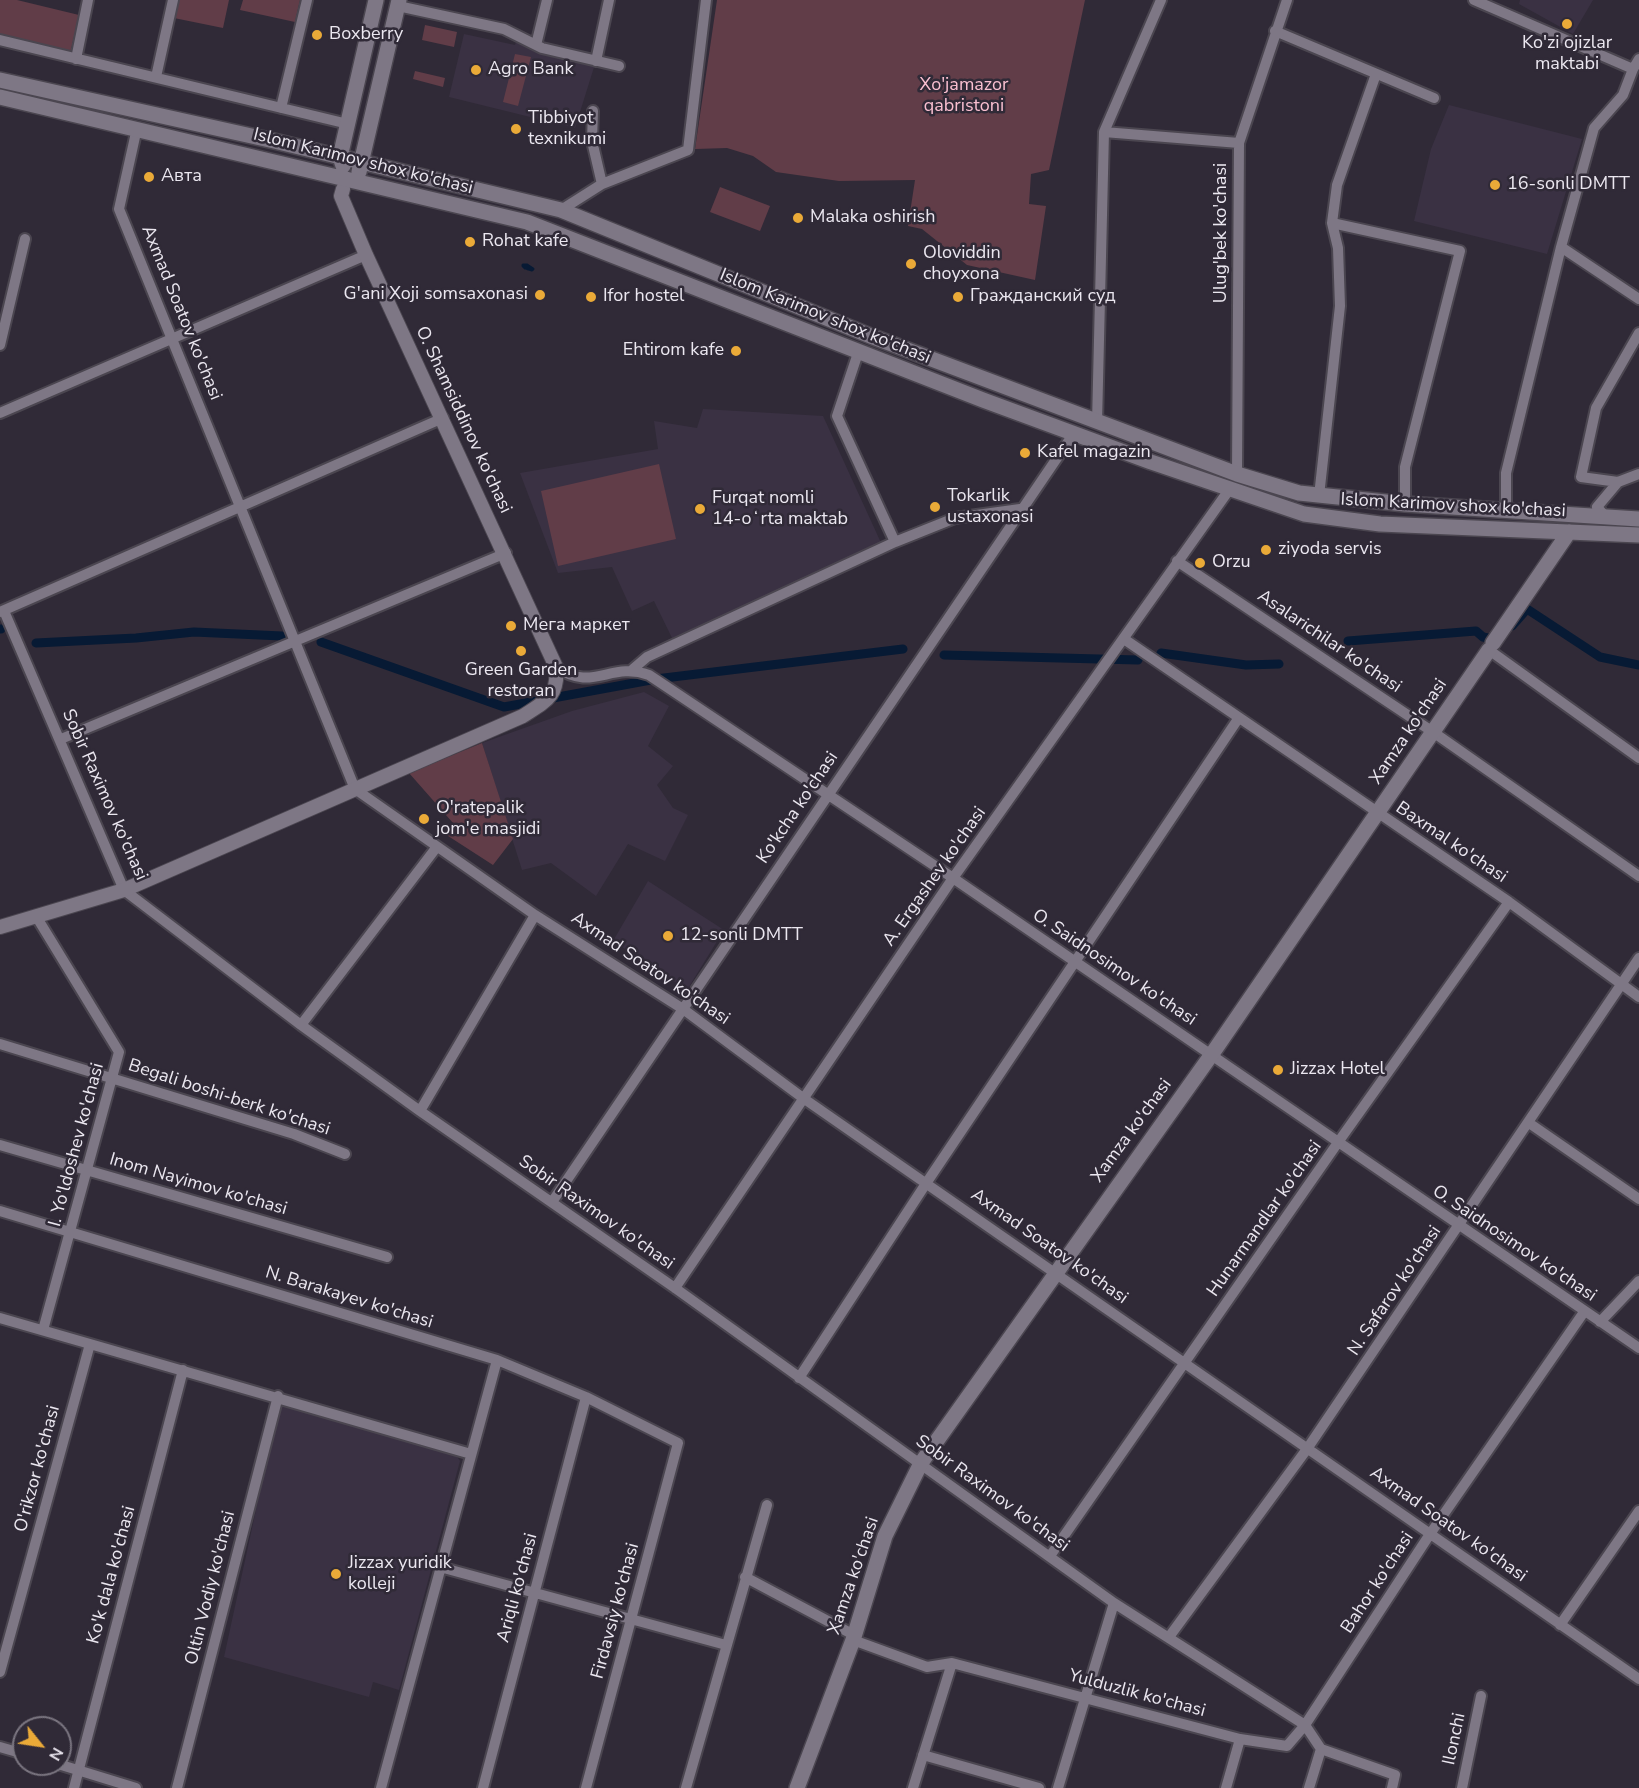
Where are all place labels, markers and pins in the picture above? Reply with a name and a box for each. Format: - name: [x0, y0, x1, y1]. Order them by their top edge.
- marker: Ko'zi ojizlar maktabi: [1560, 17, 1574, 31]
- place label: Boxberry: [329, 24, 403, 46]
- marker: Boxberry: [310, 28, 324, 42]
- place label: Ko'zi ojizlar maktabi: [1522, 33, 1612, 76]
- place label: Agro Bank: [488, 59, 573, 81]
- marker: Agro Bank: [469, 63, 483, 77]
- place label: Tibbiyot texnikumi: [528, 108, 606, 150]
- marker: Tibbiyot texnikumi: [509, 122, 523, 136]
- place label: Авта: [161, 166, 202, 188]
- marker: Авта: [142, 170, 156, 184]
- place label: 16-sonli DMTT: [1507, 174, 1630, 196]
- marker: 16-sonli DMTT: [1488, 178, 1502, 192]
- place label: Malaka oshirish: [810, 207, 935, 229]
- marker: Malaka oshirish: [791, 211, 805, 225]
- place label: Rohat kafe: [482, 231, 568, 253]
- marker: Rohat kafe: [463, 235, 477, 249]
- place label: Oloviddin choyxona: [923, 243, 1001, 286]
- marker: Oloviddin choyxona: [904, 257, 918, 271]
- place label: G'ani Xoji somsaxonasi: [344, 284, 528, 306]
- place label: Ifor hostel: [603, 286, 684, 308]
- place label: Гражданский суд: [970, 286, 1116, 308]
- marker: G'ani Xoji somsaxonasi: [533, 288, 547, 302]
- marker: Ifor hostel: [584, 290, 598, 304]
- marker: Гражданский суд: [951, 290, 965, 304]
- place label: Ehtirom kafe: [623, 340, 724, 362]
- marker: Ehtirom kafe: [729, 344, 743, 358]
- place label: Kafel magazin: [1037, 442, 1151, 464]
- marker: Kafel magazin: [1018, 446, 1032, 460]
- place label: Tokarlik ustaxonasi: [947, 486, 1033, 528]
- place label: Furqat nomli 14-oʻrta maktab: [712, 488, 848, 530]
- marker: Tokarlik ustaxonasi: [928, 500, 942, 514]
- marker: Furqat nomli 14-oʻrta maktab: [693, 502, 707, 516]
- place label: ziyoda servis: [1278, 539, 1382, 561]
- marker: ziyoda servis: [1259, 543, 1273, 557]
- place label: Orzu: [1212, 552, 1251, 574]
- marker: Orzu: [1193, 556, 1207, 570]
- place label: Мега маркет: [523, 615, 630, 637]
- marker: Мега маркет: [504, 619, 518, 633]
- marker: Green Garden restoran: [514, 644, 528, 658]
- place label: Green Garden restoran: [465, 660, 577, 702]
- place label: O'ratepalik jom'e masjidi: [436, 798, 541, 840]
- marker: O'ratepalik jom'e masjidi: [417, 812, 431, 826]
- place label: 12-sonli DMTT: [680, 925, 803, 947]
- marker: 12-sonli DMTT: [661, 929, 675, 943]
- place label: Jizzax Hotel: [1290, 1059, 1385, 1081]
- marker: Jizzax Hotel: [1271, 1063, 1285, 1077]
- place label: Jizzax yuridik kolleji: [348, 1553, 452, 1596]
- marker: Jizzax yuridik kolleji: [329, 1567, 343, 1581]

